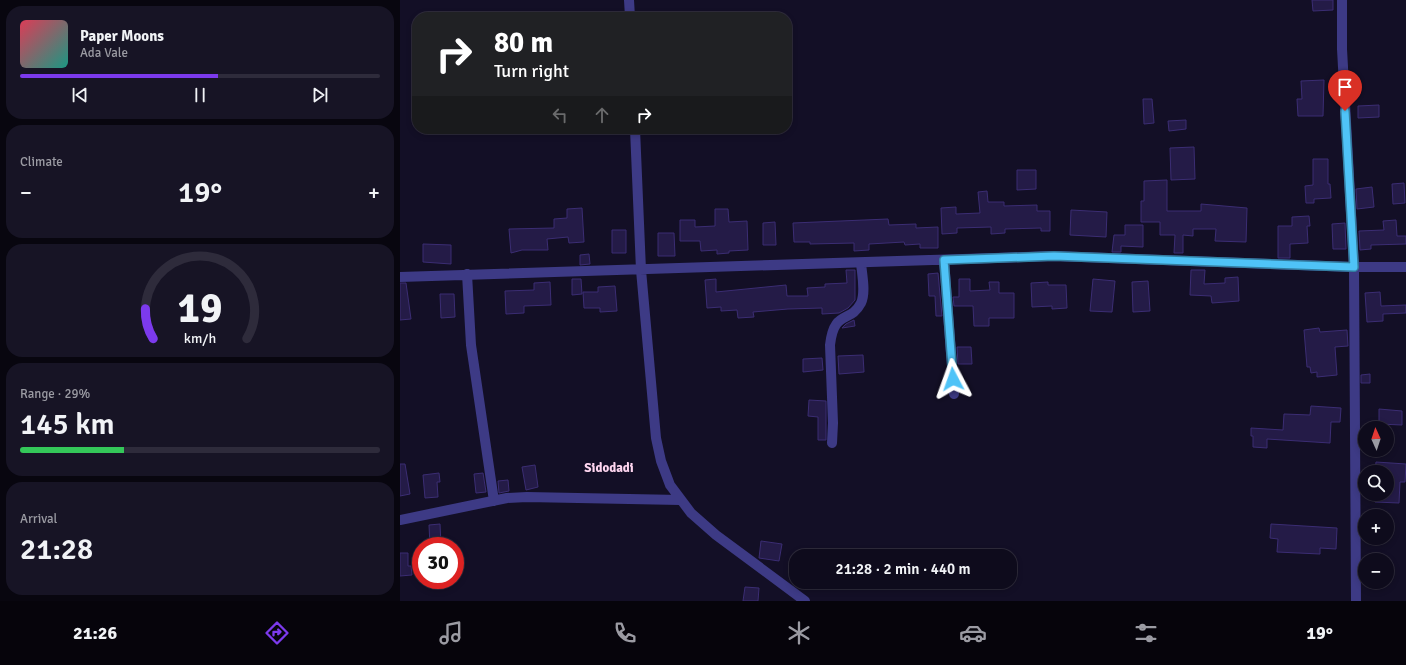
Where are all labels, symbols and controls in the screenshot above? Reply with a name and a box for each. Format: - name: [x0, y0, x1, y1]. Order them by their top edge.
- text: 80 m: [494, 26, 553, 60]
- text: Paper Moons: [80, 27, 164, 45]
- icon: right: [428, 28, 480, 80]
- text: Ada Vale: [80, 45, 128, 61]
- text: Turn right: [494, 60, 569, 82]
- pin: [1328, 70, 1362, 111]
- icon: arrive: [1334, 76, 1356, 98]
- icon: previous: [69, 84, 91, 106]
- icon: pause: [189, 84, 211, 106]
- icon: next: [309, 84, 331, 106]
- icon: left: [549, 104, 571, 126]
- icon: ahead: [591, 104, 613, 126]
- icon: right: [633, 104, 655, 126]
- text: Climate: [20, 154, 63, 170]
- text: 19°: [178, 174, 222, 211]
- text: −: [20, 179, 32, 206]
- text: +: [368, 179, 380, 206]
- text: 19: [178, 282, 222, 333]
- text: km/h: [184, 329, 216, 346]
- position arrow: [932, 358, 974, 400]
- text: Range · 29%: [20, 386, 90, 402]
- text: 145 km: [20, 406, 115, 443]
- north arrow: [1358, 421, 1394, 457]
- map controls: [1358, 421, 1394, 589]
- district label: Sidodadi: [584, 460, 634, 476]
- button: search: [1358, 465, 1394, 501]
- button: +: [1358, 509, 1394, 545]
- text: Arrival: [20, 511, 57, 527]
- text: 21:28: [20, 531, 93, 568]
- speed limit sign: 30: [412, 537, 464, 589]
- button: −: [1358, 553, 1394, 589]
- text: 21:28 · 2 min · 440 m: [836, 560, 970, 578]
- icon: directions: [263, 619, 291, 647]
- icon: music: [437, 619, 465, 647]
- icon: phone: [611, 619, 639, 647]
- icon: climate: [785, 619, 813, 647]
- icon: car: [959, 619, 987, 647]
- icon: filters: [1132, 619, 1160, 647]
- text: 21:26: [73, 622, 117, 644]
- text: 19°: [1306, 622, 1333, 644]

